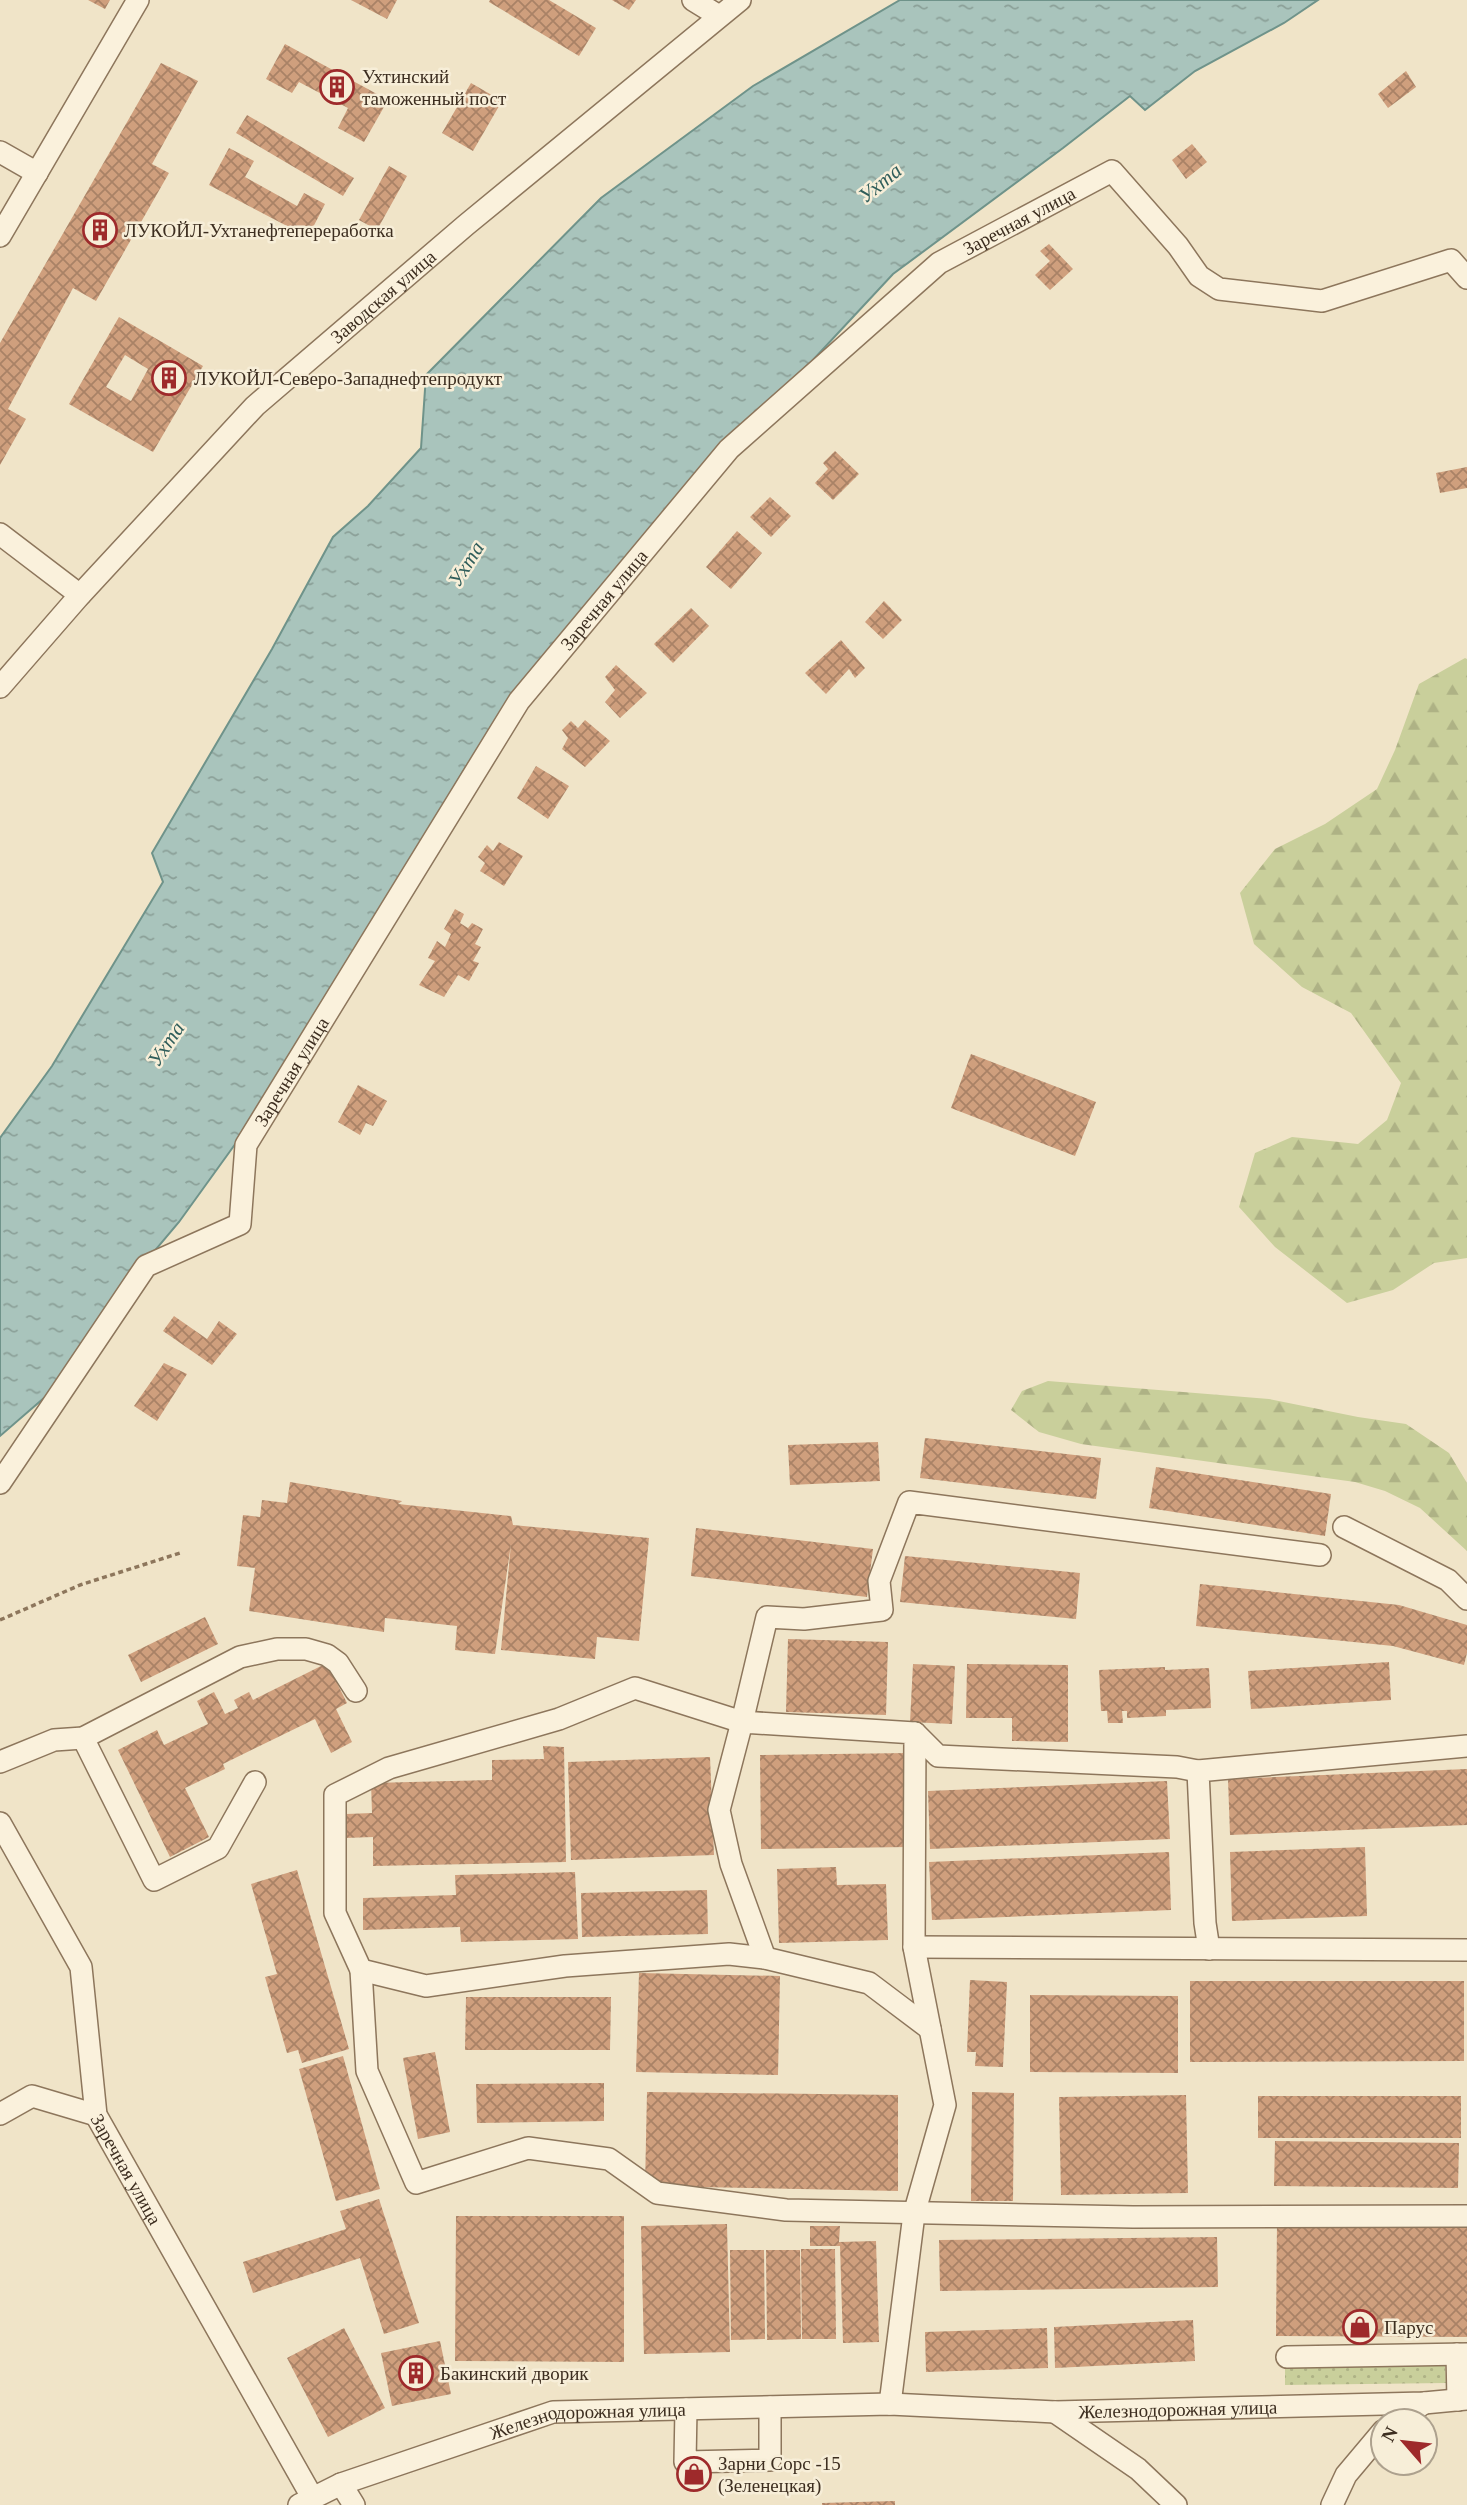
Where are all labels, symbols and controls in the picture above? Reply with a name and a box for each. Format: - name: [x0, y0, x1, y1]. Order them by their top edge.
- place label: Ухтинский таможенный пост: [362, 66, 507, 109]
- building icon: Ухтинский таможенный пост: [318, 68, 356, 106]
- water label: Ухта: [854, 158, 906, 208]
- street label: Заречная улица: [959, 182, 1079, 259]
- building icon: ЛУКОЙЛ-Ухтанефтепереработка: [81, 211, 119, 249]
- place label: ЛУКОЙЛ-Ухтанефтепереработка: [124, 220, 394, 241]
- street label: Заводская улица: [326, 245, 440, 347]
- building icon: ЛУКОЙЛ-Северо-Западнефтепродукт: [150, 359, 188, 397]
- place label: ЛУКОЙЛ-Северо-Западнефтепродукт: [194, 368, 503, 389]
- water label: Ухта: [443, 537, 489, 591]
- street label: Заречная улица: [556, 545, 652, 654]
- street label: Заречная улица: [250, 1013, 333, 1130]
- water label: Ухта: [143, 1017, 189, 1071]
- street label: Заречная улица: [87, 2110, 166, 2229]
- shop icon: Парус: [1341, 2308, 1379, 2346]
- place label: Парус: [1384, 2317, 1433, 2338]
- building icon: Бакинский дворик: [397, 2354, 435, 2392]
- place label: Бакинский дворик: [440, 2363, 589, 2384]
- street label: Железнодорожная улица: [1078, 2396, 1278, 2422]
- street label: Железнодорожная улица: [487, 2398, 687, 2443]
- north arrow: [1369, 2407, 1439, 2477]
- text: N: [1377, 2423, 1402, 2445]
- place label: Зарни Сорс -15 (Зеленецкая): [718, 2453, 841, 2497]
- shop icon: Зарни Сорс -15 (Зеленецкая): [675, 2455, 713, 2493]

